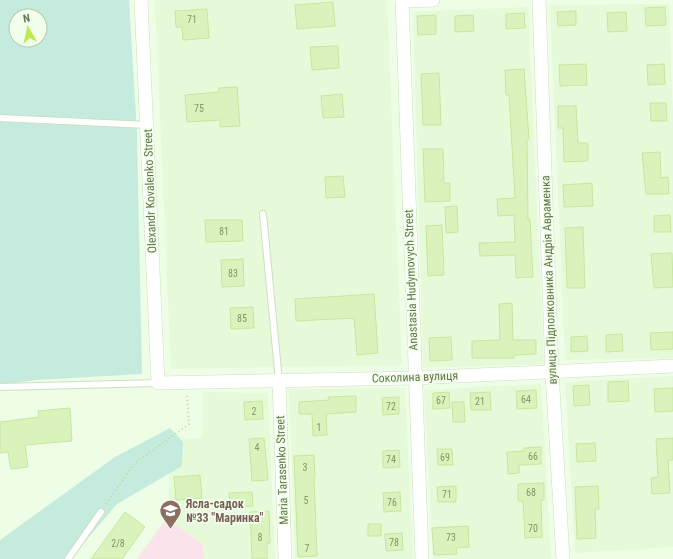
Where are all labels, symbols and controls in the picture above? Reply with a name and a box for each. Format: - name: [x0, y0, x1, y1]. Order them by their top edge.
- north arrow: [8, 8, 48, 48]
- text: N: [22, 12, 31, 26]
- house number: 71: [187, 14, 197, 25]
- house number: 75: [194, 103, 204, 114]
- street label: Olexandr Kovalenko Street: [141, 128, 159, 253]
- street label: вулиця Підполковника Андрія Авраменка: [538, 175, 560, 385]
- street label: Anastasia Hudymovych Street: [402, 209, 420, 351]
- house number: 81: [219, 226, 229, 237]
- house number: 83: [228, 268, 238, 279]
- house number: 85: [237, 313, 247, 324]
- street label: Соколина вулиця: [372, 368, 458, 386]
- house number: 64: [521, 394, 531, 405]
- house number: 67: [436, 395, 446, 406]
- house number: 21: [475, 396, 485, 407]
- house number: 72: [386, 401, 396, 412]
- house number: 2: [252, 406, 257, 417]
- street label: Maria Tarasenko Street: [273, 415, 291, 525]
- house number: 1: [317, 422, 321, 433]
- house number: 4: [255, 442, 260, 453]
- house number: 66: [528, 451, 538, 462]
- house number: 69: [440, 452, 450, 463]
- house number: 74: [386, 454, 396, 465]
- house number: 3: [303, 462, 308, 473]
- house number: 68: [526, 487, 536, 498]
- house number: 71: [442, 489, 452, 500]
- house number: 5: [304, 495, 309, 506]
- place label: Ясла-садок №33 "Маринка": [185, 497, 263, 525]
- house number: 76: [387, 497, 397, 508]
- school or university icon: Ясла-садок №33 "Маринка": [158, 498, 184, 531]
- house number: 70: [528, 523, 538, 534]
- house number: 8: [258, 532, 263, 543]
- house number: 73: [446, 532, 456, 543]
- house number: 78: [389, 537, 399, 548]
- house number: 2/8: [111, 538, 125, 549]
- house number: 7: [305, 543, 310, 554]

